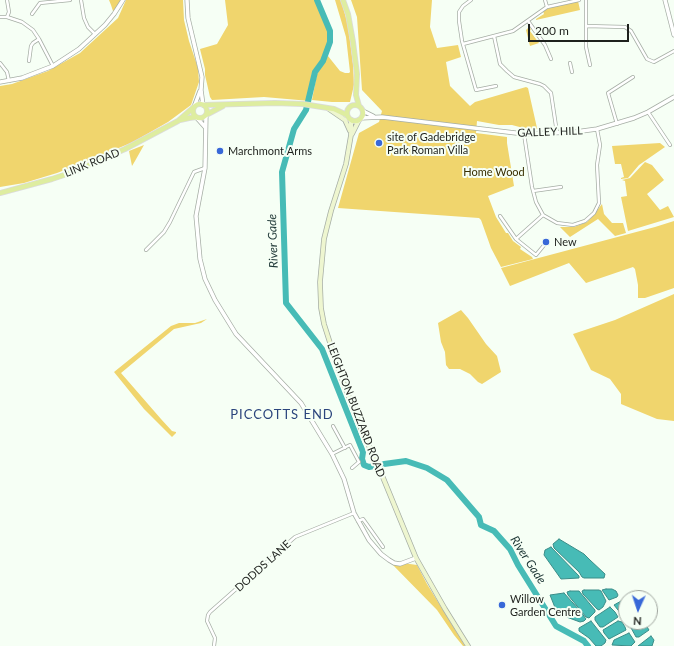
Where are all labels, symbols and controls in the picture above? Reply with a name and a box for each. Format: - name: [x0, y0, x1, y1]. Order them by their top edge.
- scale bar: [530, 16, 631, 42]
- text: 200 m: [535, 23, 569, 38]
- street label: GALLEY HILL: [517, 124, 583, 140]
- place label: site of Gadebridge Park Roman Villa: [387, 130, 476, 156]
- marker: site of Gadebridge Park Roman Villa: [374, 138, 384, 148]
- place label: Marchmont Arms: [228, 144, 312, 158]
- street label: LINK ROAD: [62, 146, 122, 180]
- marker: Marchmont Arms: [215, 146, 225, 156]
- park label: Home Wood: [463, 165, 525, 179]
- water label: River Gade: [265, 214, 281, 268]
- place label: New: [554, 235, 577, 249]
- marker: New: [541, 237, 551, 247]
- street label: LEIGHTON BUZZARD ROAD: [324, 341, 388, 479]
- district label: PICCOTTS END: [230, 407, 334, 423]
- water label: River Gade: [507, 533, 549, 587]
- street label: DODDS LANE: [232, 537, 294, 595]
- north arrow: [618, 590, 658, 630]
- place label: Willow Garden Centre: [510, 592, 581, 618]
- marker: Willow Garden Centre: [497, 600, 507, 610]
- text: N: [633, 615, 642, 628]

